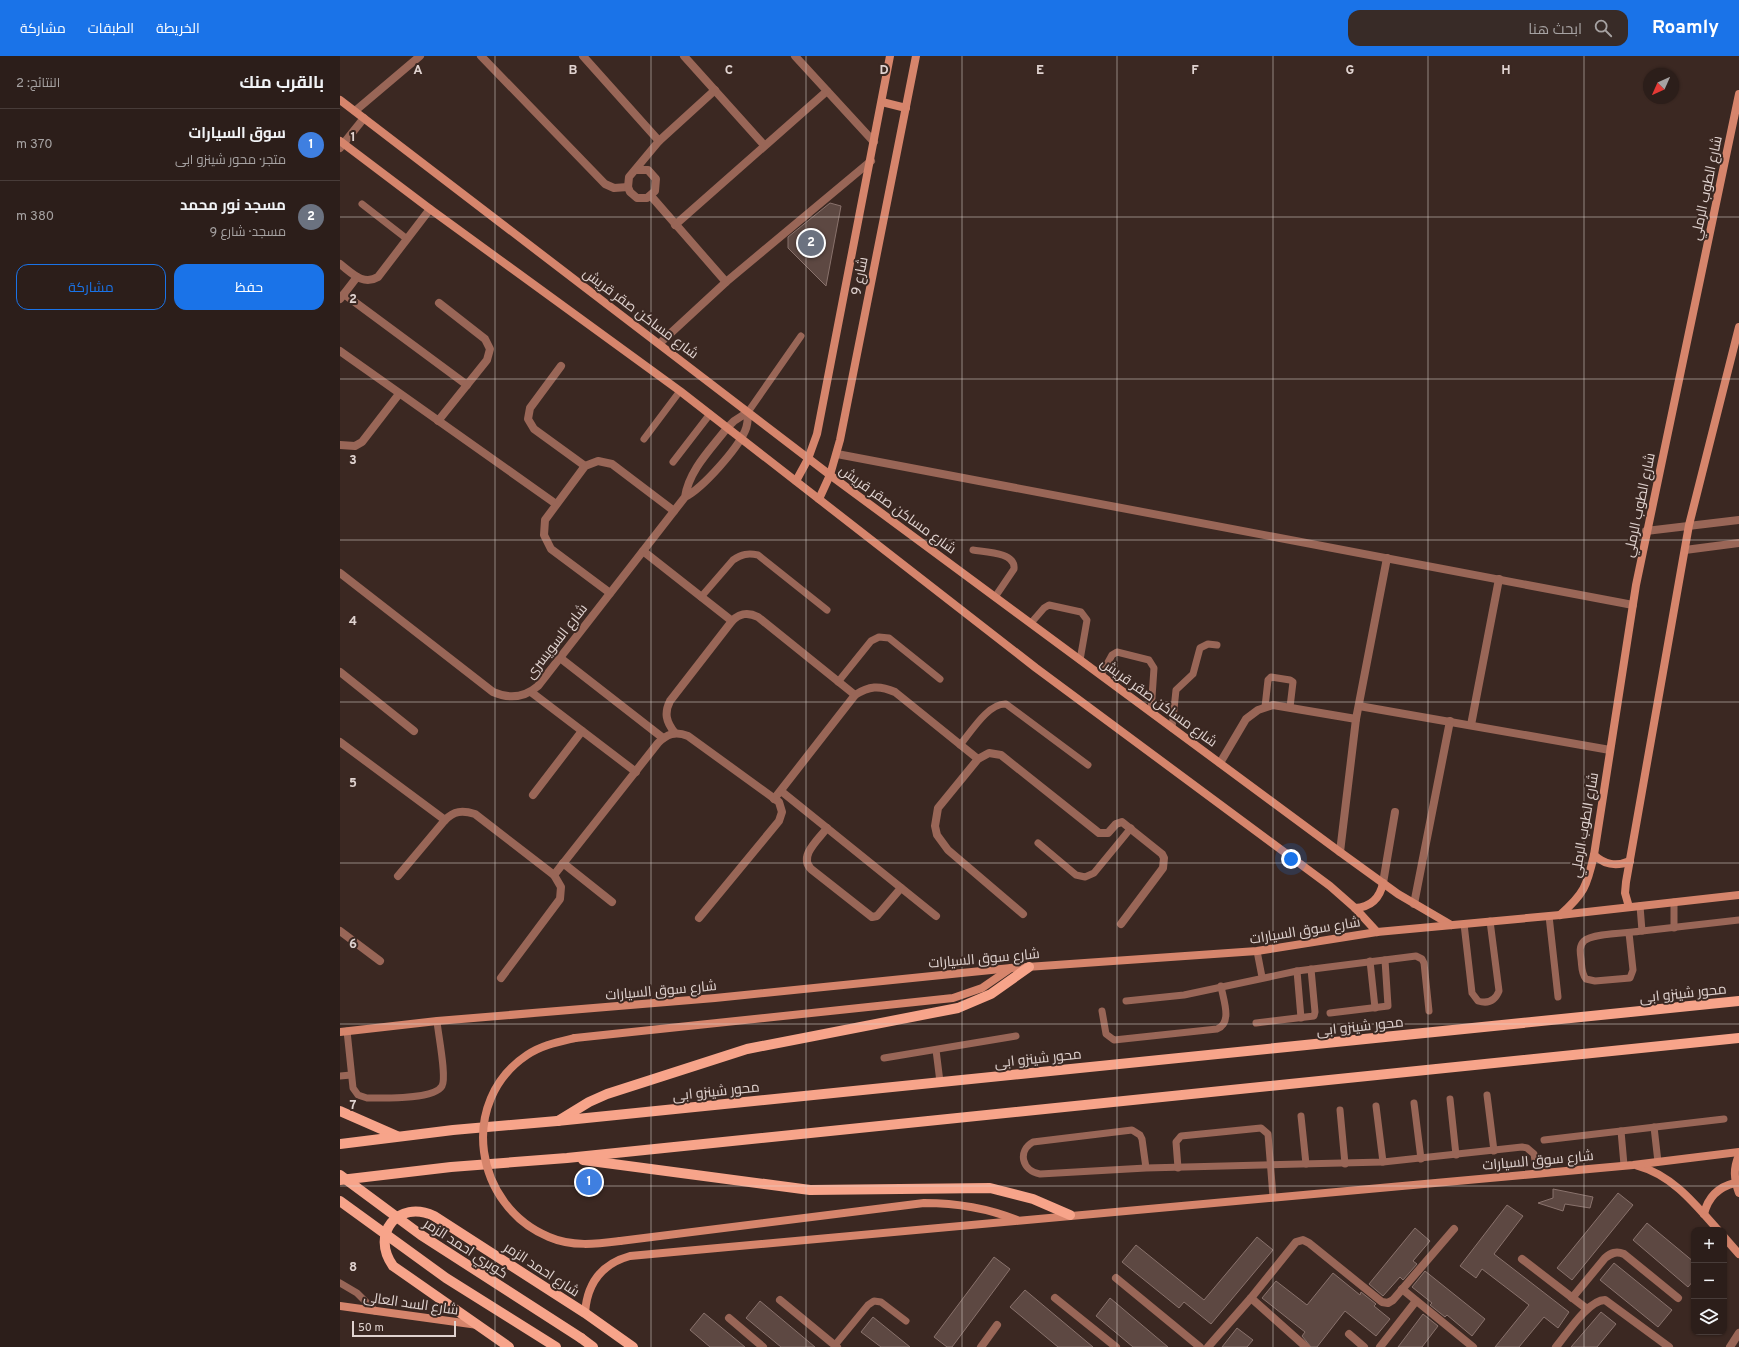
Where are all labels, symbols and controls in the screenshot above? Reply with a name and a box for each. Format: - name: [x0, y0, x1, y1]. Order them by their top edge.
- search box: [1348, 10, 1628, 46]
- text: Roamly: [1652, 16, 1719, 40]
- icon: search: [1592, 17, 1614, 39]
- text: مشاركة: [20, 21, 66, 38]
- text: الطبقات: [88, 21, 134, 38]
- text: الخريطة: [156, 21, 200, 38]
- text: ابحث هنا: [1528, 21, 1582, 40]
- text: A: [413, 63, 423, 79]
- text: B: [569, 63, 578, 79]
- text: C: [725, 63, 733, 79]
- text: D: [879, 63, 889, 79]
- text: E: [1036, 63, 1044, 79]
- text: F: [1191, 63, 1199, 79]
- text: G: [1346, 63, 1355, 79]
- text: H: [1501, 63, 1511, 79]
- north arrow: [1643, 68, 1679, 104]
- text: بالقرب منك: [240, 73, 324, 95]
- text: النتائج: 2: [16, 76, 60, 92]
- text: سوق السيارات: [189, 125, 286, 144]
- text: 1: [350, 130, 356, 146]
- street label: شارع الطوب الرملي: [1688, 134, 1729, 243]
- text: 370 m: [16, 137, 53, 153]
- text: 1: [308, 137, 314, 153]
- text: متجر · محور شينزو ابى: [175, 153, 286, 169]
- text: مسجد نور محمد: [180, 197, 286, 216]
- text: 380 m: [16, 209, 54, 225]
- text: 2: [307, 209, 315, 225]
- text: مسجد · شارع 9: [210, 225, 286, 241]
- pin: 2: [798, 228, 824, 258]
- street label: شارع 9: [848, 256, 873, 297]
- button: مشاركة: [16, 264, 166, 310]
- button: حفظ: [174, 264, 324, 310]
- street label: شارع مساكن صقر قريش: [579, 265, 701, 363]
- text: 2: [349, 292, 357, 308]
- street label: شارع الطوب الرملي: [1621, 451, 1662, 560]
- text: 3: [349, 453, 357, 469]
- street label: شارع مساكن صقر قريش: [835, 462, 959, 558]
- street label: شارع السويسرى: [523, 601, 592, 683]
- text: 4: [349, 614, 357, 630]
- street label: شارع مساكن صقر قريش: [1096, 655, 1220, 751]
- street label: شارع الطوب الرملي: [1568, 771, 1605, 880]
- text: 5: [349, 776, 357, 792]
- your location: [1281, 849, 1301, 869]
- street label: شارع سوق السيارات: [1249, 914, 1362, 949]
- text: 6: [349, 937, 357, 953]
- street label: شارع سوق السيارات: [928, 946, 1041, 973]
- street label: شارع سوق السيارات: [605, 978, 718, 1005]
- street label: محور شينزو ابى: [1639, 981, 1727, 1008]
- street label: محور شينزو ابى: [1316, 1014, 1404, 1041]
- street label: محور شينزو ابى: [994, 1046, 1082, 1073]
- street label: محور شينزو ابى: [672, 1079, 760, 1106]
- text: 7: [350, 1098, 357, 1114]
- street label: شارع سوق السيارات: [1482, 1148, 1595, 1175]
- pin: 1: [576, 1167, 602, 1197]
- street label: كوبري احمد الزمر: [418, 1215, 511, 1285]
- map controls: [1691, 1227, 1727, 1335]
- button: +: [1691, 1227, 1727, 1263]
- street label: شارع احمد الزمر: [499, 1239, 582, 1301]
- text: 8: [349, 1260, 357, 1276]
- button: −: [1691, 1263, 1727, 1299]
- street label: شارع السد العالى: [362, 1289, 459, 1320]
- button: layers: [1691, 1299, 1727, 1335]
- scale bar: [352, 1319, 456, 1338]
- text: 50 m: [358, 1321, 384, 1335]

